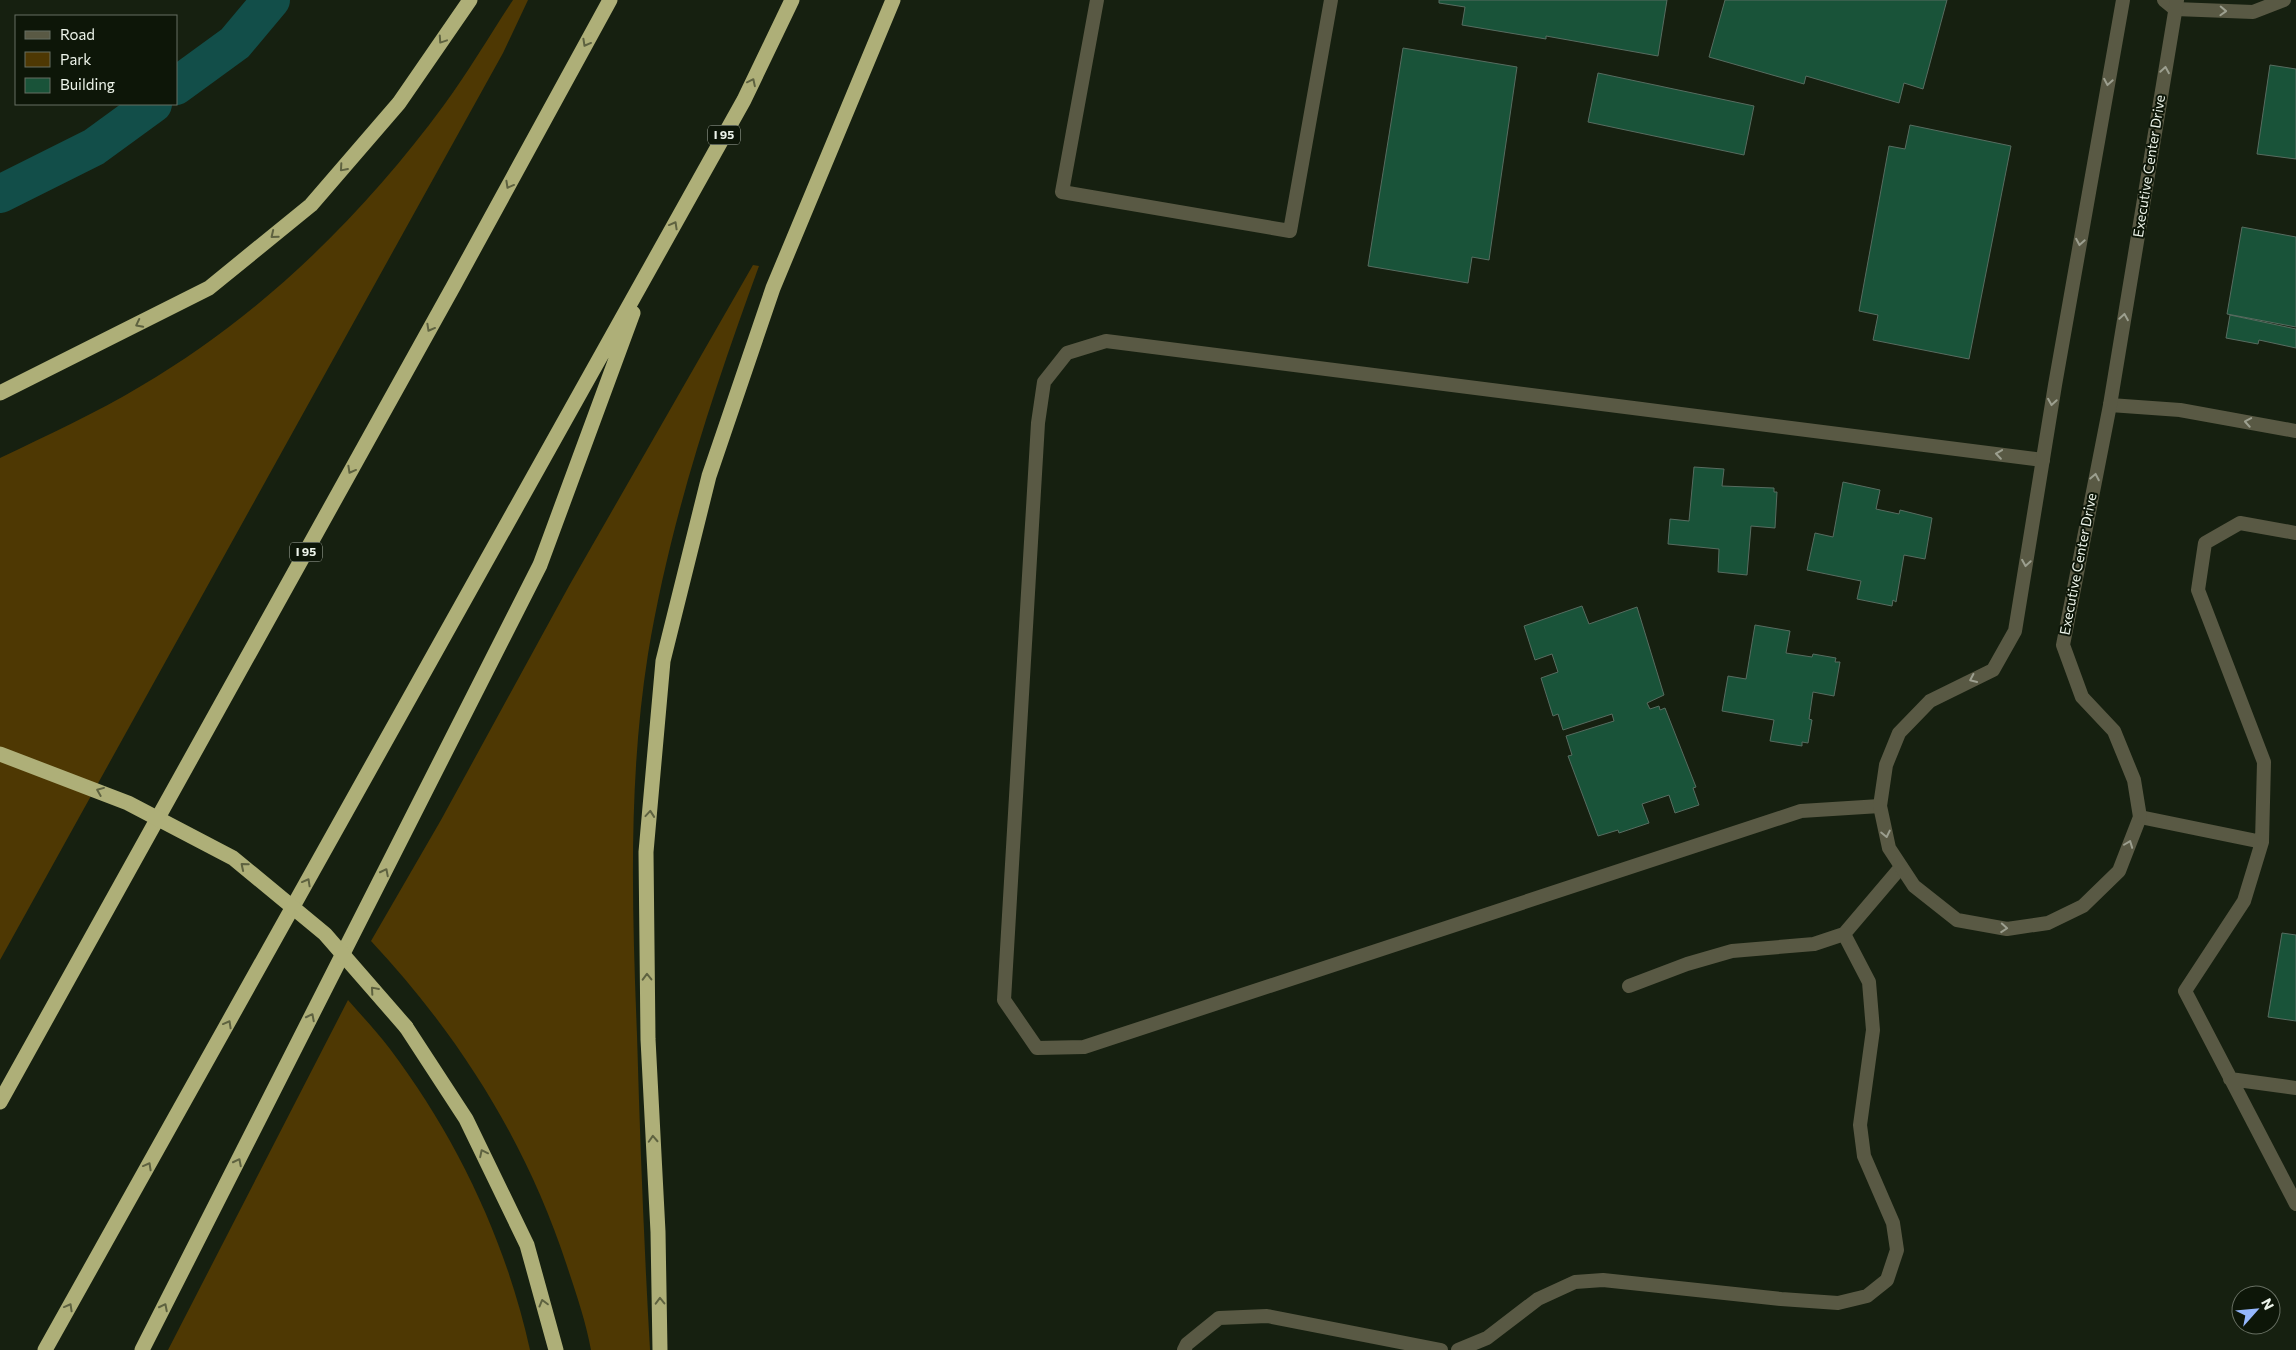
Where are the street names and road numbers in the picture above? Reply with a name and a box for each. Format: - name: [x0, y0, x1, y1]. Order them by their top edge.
- street label: Executive Center Drive: [2129, 93, 2168, 238]
- road number: I 95: [708, 126, 740, 144]
- street label: Executive Center Drive: [2055, 492, 2100, 636]
- road number: I 95: [290, 542, 322, 562]

